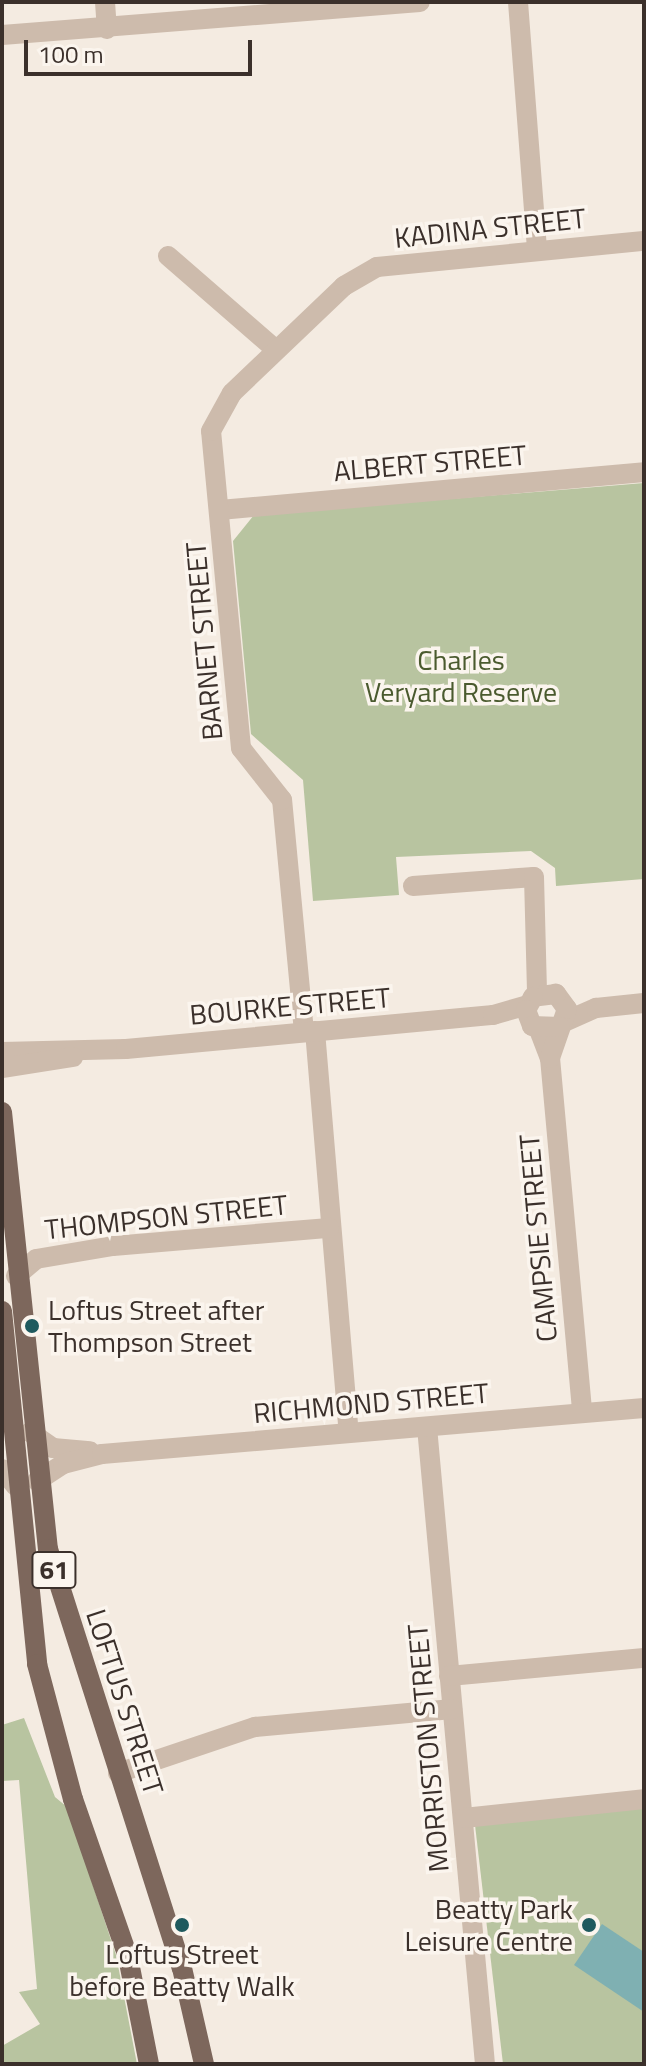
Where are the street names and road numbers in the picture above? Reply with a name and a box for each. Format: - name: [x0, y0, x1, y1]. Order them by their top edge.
- street label: KADINA STREET: [393, 201, 587, 255]
- street label: ALBERT STREET: [332, 438, 528, 488]
- street label: BARNET STREET: [179, 540, 229, 742]
- street label: BOURKE STREET: [188, 980, 392, 1032]
- street label: CAMPSIE STREET: [512, 1133, 564, 1343]
- street label: THOMPSON STREET: [43, 1188, 289, 1246]
- street label: RICHMOND STREET: [252, 1376, 490, 1430]
- road number: 61: [30, 1548, 78, 1592]
- street label: LOFTUS STREET: [79, 1605, 171, 1799]
- street label: MORRISTON STREET: [400, 1622, 456, 1874]

